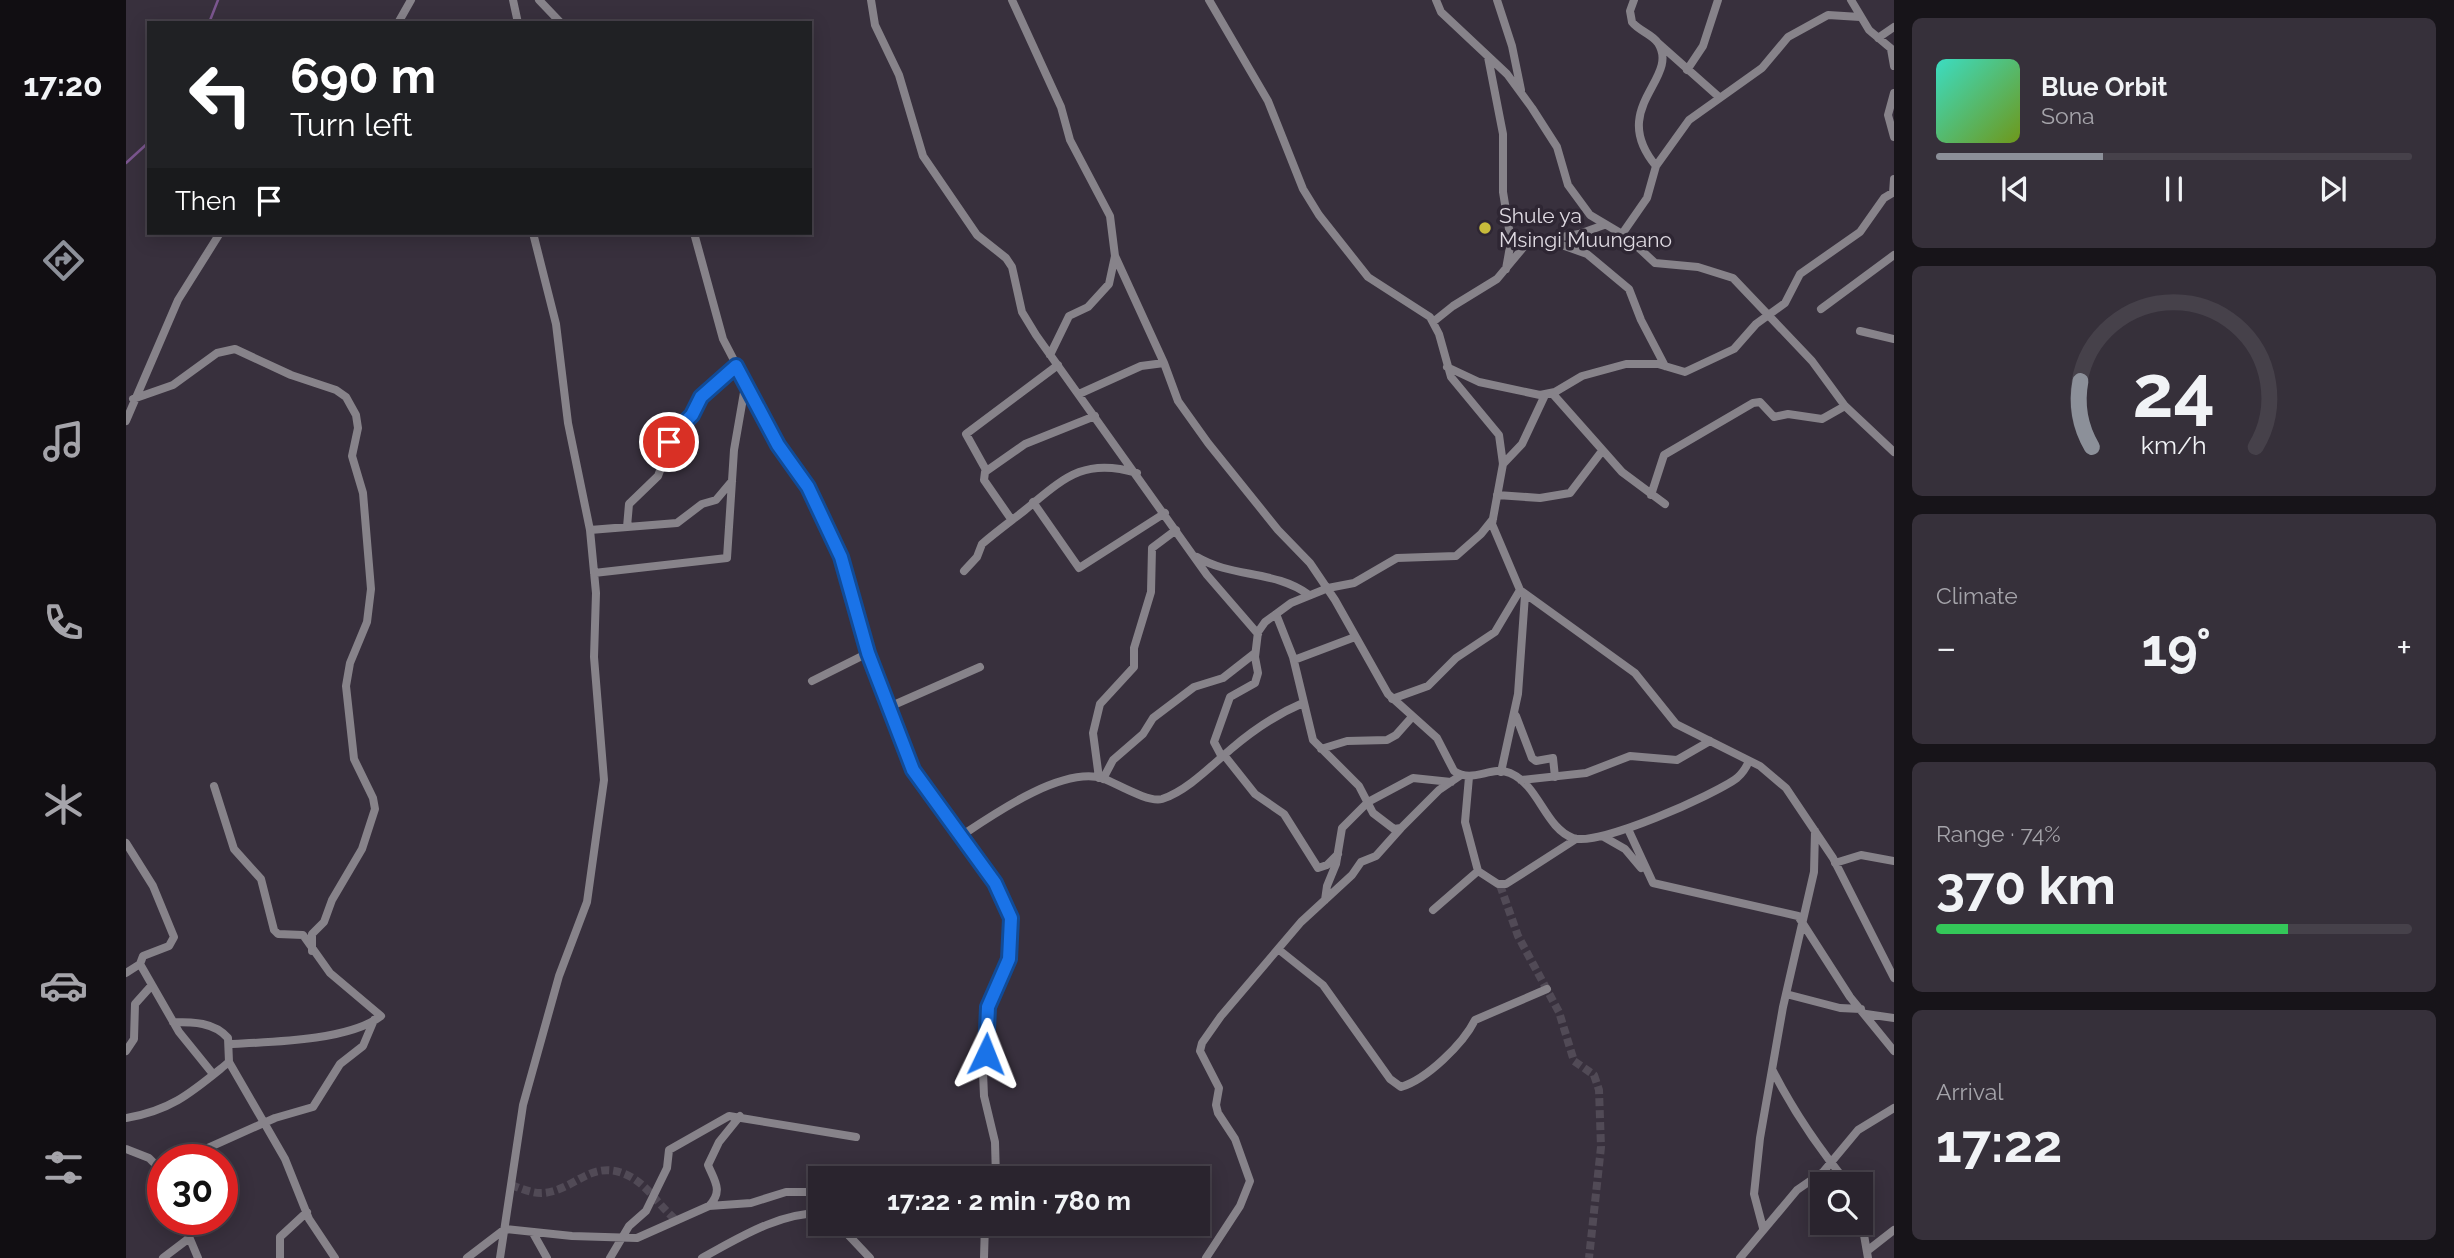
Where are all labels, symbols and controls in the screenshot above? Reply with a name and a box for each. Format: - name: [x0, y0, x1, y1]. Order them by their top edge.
- text: 690 m: [290, 47, 436, 104]
- icon: left: [175, 49, 266, 140]
- text: 17:20: [23, 66, 103, 103]
- text: Blue Orbit: [2041, 72, 2168, 102]
- text: Sona: [2041, 102, 2095, 129]
- text: Turn left: [290, 106, 412, 143]
- icon: previous: [1996, 170, 2034, 208]
- icon: pause: [2155, 170, 2193, 208]
- icon: next: [2314, 170, 2352, 208]
- icon: arrive: [250, 182, 288, 220]
- text: Then: [175, 186, 236, 216]
- place label: Shule ya Msingi Muungano: [1499, 203, 1672, 252]
- marker: Shule ya Msingi Muungano: [1477, 220, 1493, 236]
- icon: directions: [39, 236, 88, 285]
- text: 24: [2133, 349, 2215, 434]
- pin: [639, 412, 699, 472]
- icon: music: [39, 417, 88, 466]
- icon: arrive: [650, 423, 688, 461]
- text: km/h: [2141, 430, 2207, 460]
- text: Climate: [1936, 582, 2018, 609]
- icon: phone: [39, 598, 88, 647]
- text: 19°: [2142, 617, 2211, 678]
- text: −: [1936, 625, 1956, 670]
- text: +: [2396, 625, 2412, 670]
- icon: climate: [39, 780, 88, 829]
- text: Range · 74%: [1936, 820, 2061, 847]
- text: 370 km: [1936, 855, 2116, 916]
- icon: car: [39, 961, 88, 1010]
- position arrow: [949, 1017, 1023, 1091]
- text: Arrival: [1936, 1078, 2003, 1105]
- text: 17:22: [1936, 1113, 2062, 1174]
- icon: filters: [39, 1143, 88, 1192]
- speed limit sign: 30: [147, 1144, 238, 1235]
- map controls: [1810, 1172, 1873, 1235]
- button: search: [1810, 1172, 1873, 1235]
- text: 17:22 · 2 min · 780 m: [887, 1186, 1131, 1216]

